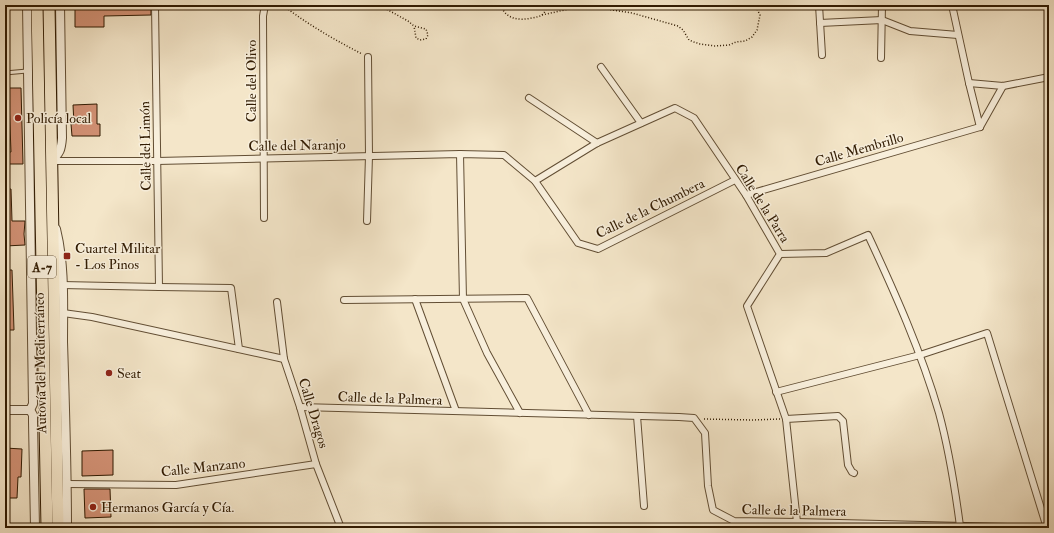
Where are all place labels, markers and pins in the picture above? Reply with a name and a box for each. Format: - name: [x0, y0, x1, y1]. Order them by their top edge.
- place label: Policía local: [26, 110, 91, 127]
- marker: Policía local: [13, 113, 23, 123]
- place label: Cuartel Militar - Los Pinos: [75, 240, 161, 273]
- marker: Cuartel Militar - Los Pinos: [62, 251, 72, 261]
- place label: Seat: [117, 365, 141, 382]
- marker: Seat: [104, 368, 114, 378]
- place label: Hermanos García y Cía.: [101, 499, 234, 517]
- marker: Hermanos García y Cía.: [88, 502, 98, 512]

